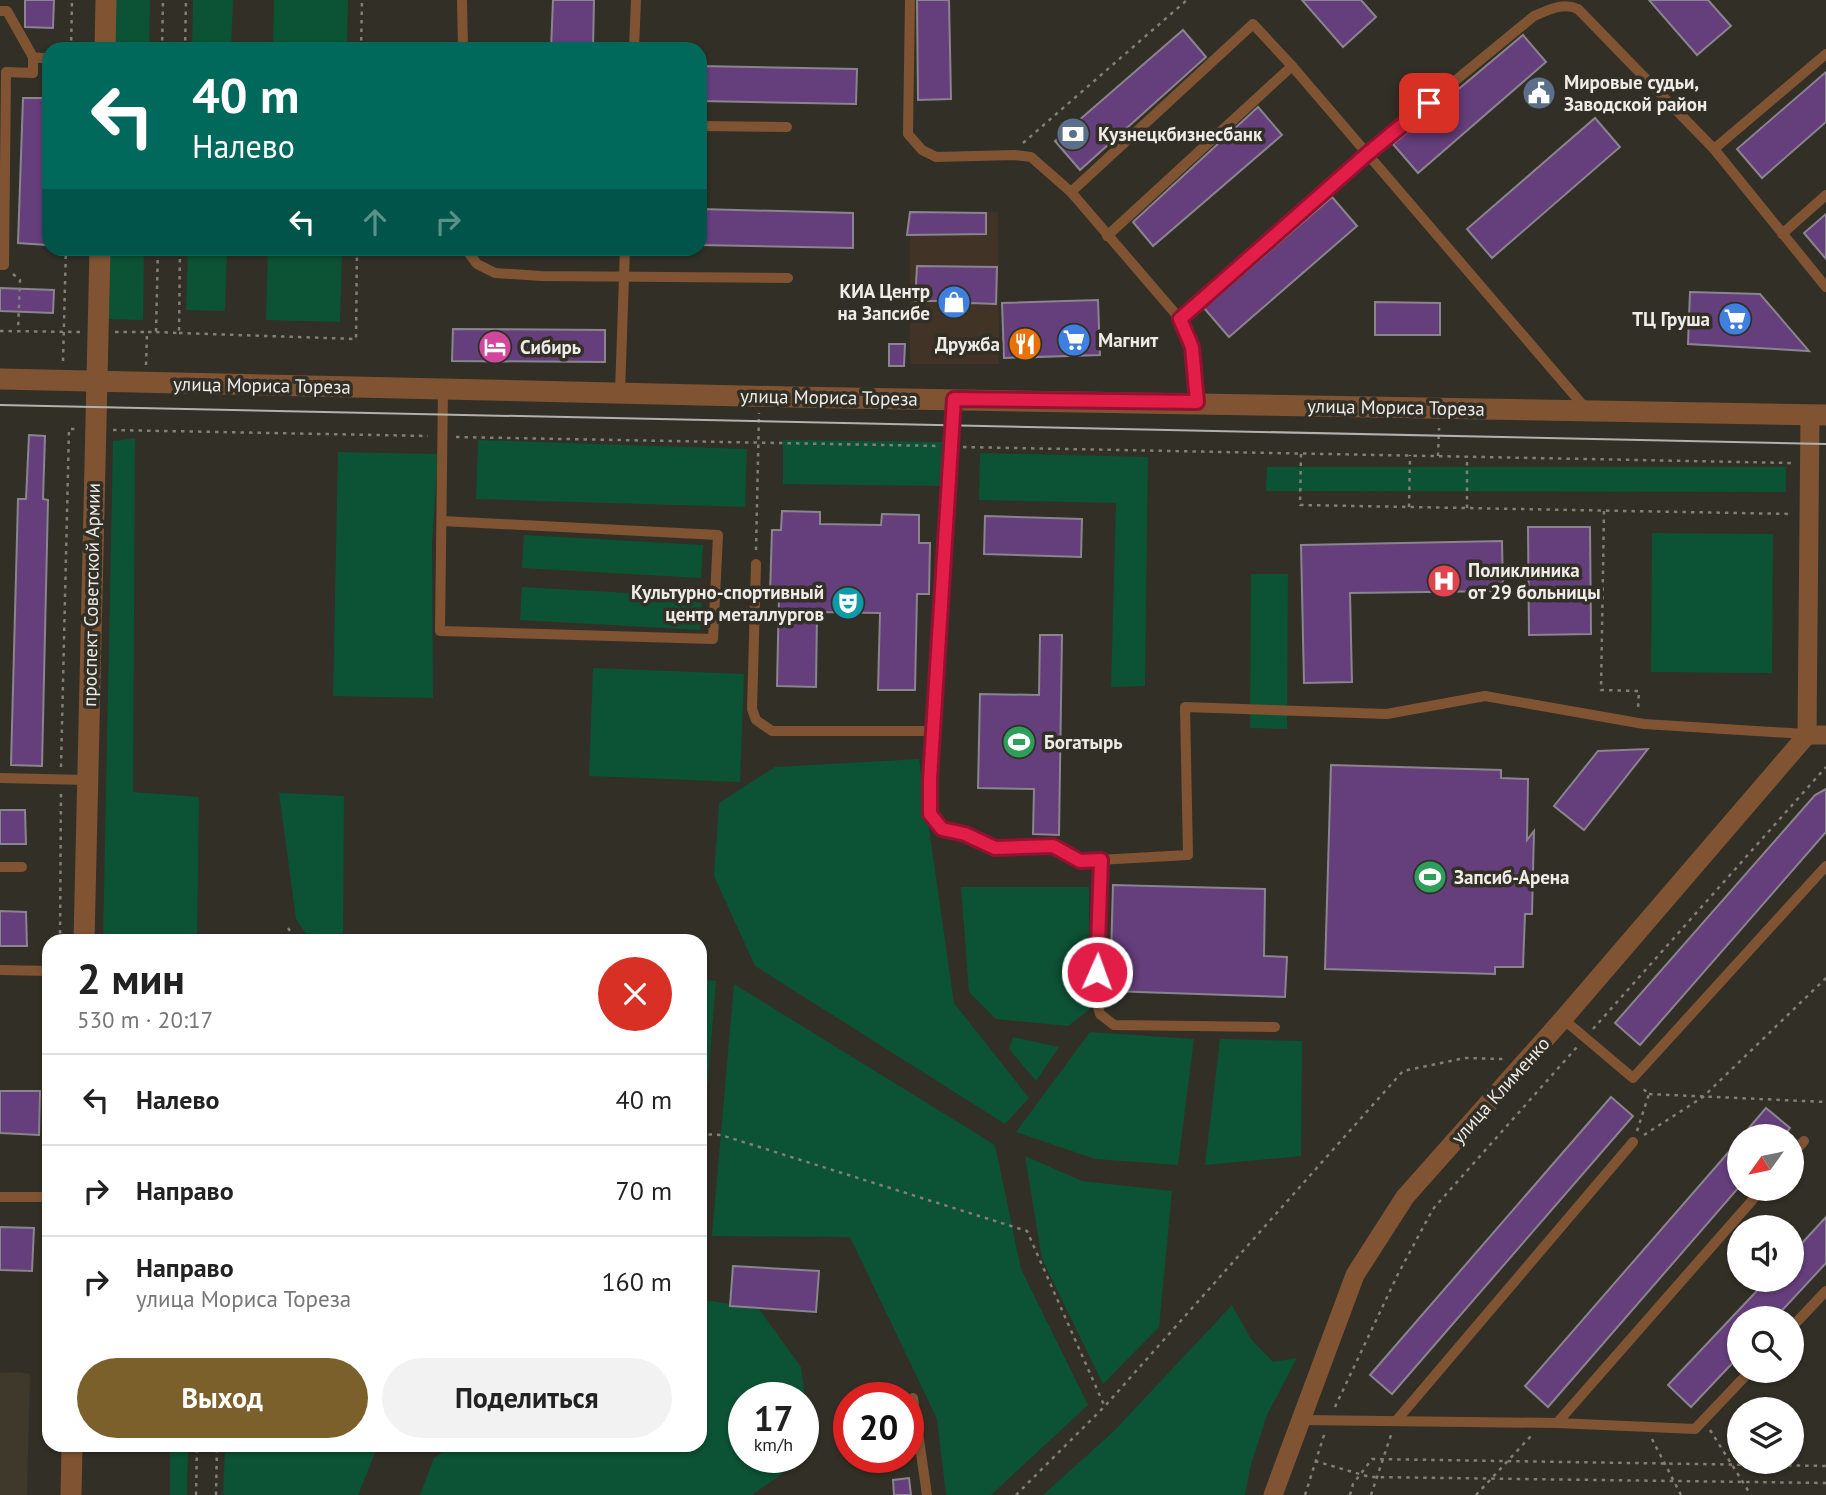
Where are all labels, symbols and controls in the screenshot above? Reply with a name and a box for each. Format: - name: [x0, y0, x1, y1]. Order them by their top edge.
- text: 40 m: [192, 63, 299, 127]
- icon: left: [77, 70, 168, 161]
- place label: Мировые судьи, Заводской район: [1564, 70, 1707, 116]
- pin: [1399, 73, 1459, 133]
- public building icon: Мировые судьи, Заводской район: [1520, 74, 1558, 112]
- icon: arrive: [1410, 84, 1448, 122]
- bank icon: Кузнецкбизнесбанк: [1054, 115, 1092, 153]
- place label: Кузнецкбизнесбанк: [1098, 122, 1263, 146]
- text: Налево: [192, 125, 295, 167]
- icon: left: [283, 203, 321, 241]
- icon: ahead: [356, 203, 394, 241]
- icon: right: [429, 203, 467, 241]
- place label: КИА Центр на Запсибе: [838, 279, 930, 325]
- shop icon: КИА Центр на Запсибе: [935, 283, 973, 321]
- supermarket icon: ТЦ Груша: [1716, 300, 1754, 338]
- place label: ТЦ Груша: [1632, 307, 1710, 331]
- supermarket icon: Магнит: [1055, 321, 1093, 359]
- restaurant icon: Дружба: [1006, 325, 1044, 363]
- hotel icon: Сибирь: [476, 328, 514, 366]
- place label: Магнит: [1098, 328, 1158, 352]
- place label: Дружба: [935, 332, 1000, 356]
- place label: Сибирь: [520, 335, 581, 359]
- street label: улица Мориса Тореза: [173, 371, 351, 399]
- street label: улица Мориса Тореза: [740, 383, 918, 411]
- street label: улица Мориса Тореза: [1307, 393, 1485, 421]
- street label: проспект Советской Армии: [77, 483, 105, 707]
- place label: Поликлиника от 29 больницы: [1468, 558, 1601, 604]
- hospital icon: Поликлиника от 29 больницы: [1425, 562, 1463, 600]
- place label: Культурно-спортивный центр металлургов: [631, 580, 824, 626]
- theatre icon: Культурно-спортивный центр металлургов: [829, 584, 867, 622]
- sports icon: Богатырь: [1000, 723, 1038, 761]
- place label: Богатырь: [1044, 730, 1122, 754]
- sports icon: Запсиб-Арена: [1411, 858, 1449, 896]
- place label: Запсиб-Арена: [1454, 865, 1569, 889]
- position arrow: [1060, 935, 1134, 1009]
- text: 2 мин: [77, 951, 185, 1006]
- button: close: [598, 957, 672, 1031]
- text: 530 m · 20:17: [77, 1005, 213, 1034]
- street label: улица Клименко: [1446, 1031, 1554, 1149]
- icon: left: [77, 1081, 115, 1119]
- text: Налево: [136, 1083, 220, 1116]
- text: 40 m: [616, 1083, 672, 1116]
- north arrow: [1727, 1124, 1804, 1200]
- map controls: [1727, 1124, 1804, 1474]
- icon: right: [77, 1172, 115, 1210]
- text: Направо: [136, 1174, 234, 1207]
- text: 70 m: [616, 1174, 672, 1207]
- button: sound: [1727, 1215, 1804, 1292]
- text: Направо: [136, 1251, 234, 1284]
- icon: right: [77, 1263, 115, 1301]
- text: 160 m: [601, 1265, 672, 1298]
- text: улица Мориса Тореза: [136, 1284, 351, 1313]
- button: search: [1727, 1306, 1804, 1383]
- button: Выход: [77, 1358, 368, 1438]
- button: Поделиться: [382, 1358, 672, 1438]
- speed limit sign: 20: [833, 1382, 924, 1473]
- text: 17: [754, 1395, 793, 1441]
- button: layers: [1727, 1397, 1804, 1474]
- text: km/h: [754, 1433, 793, 1456]

